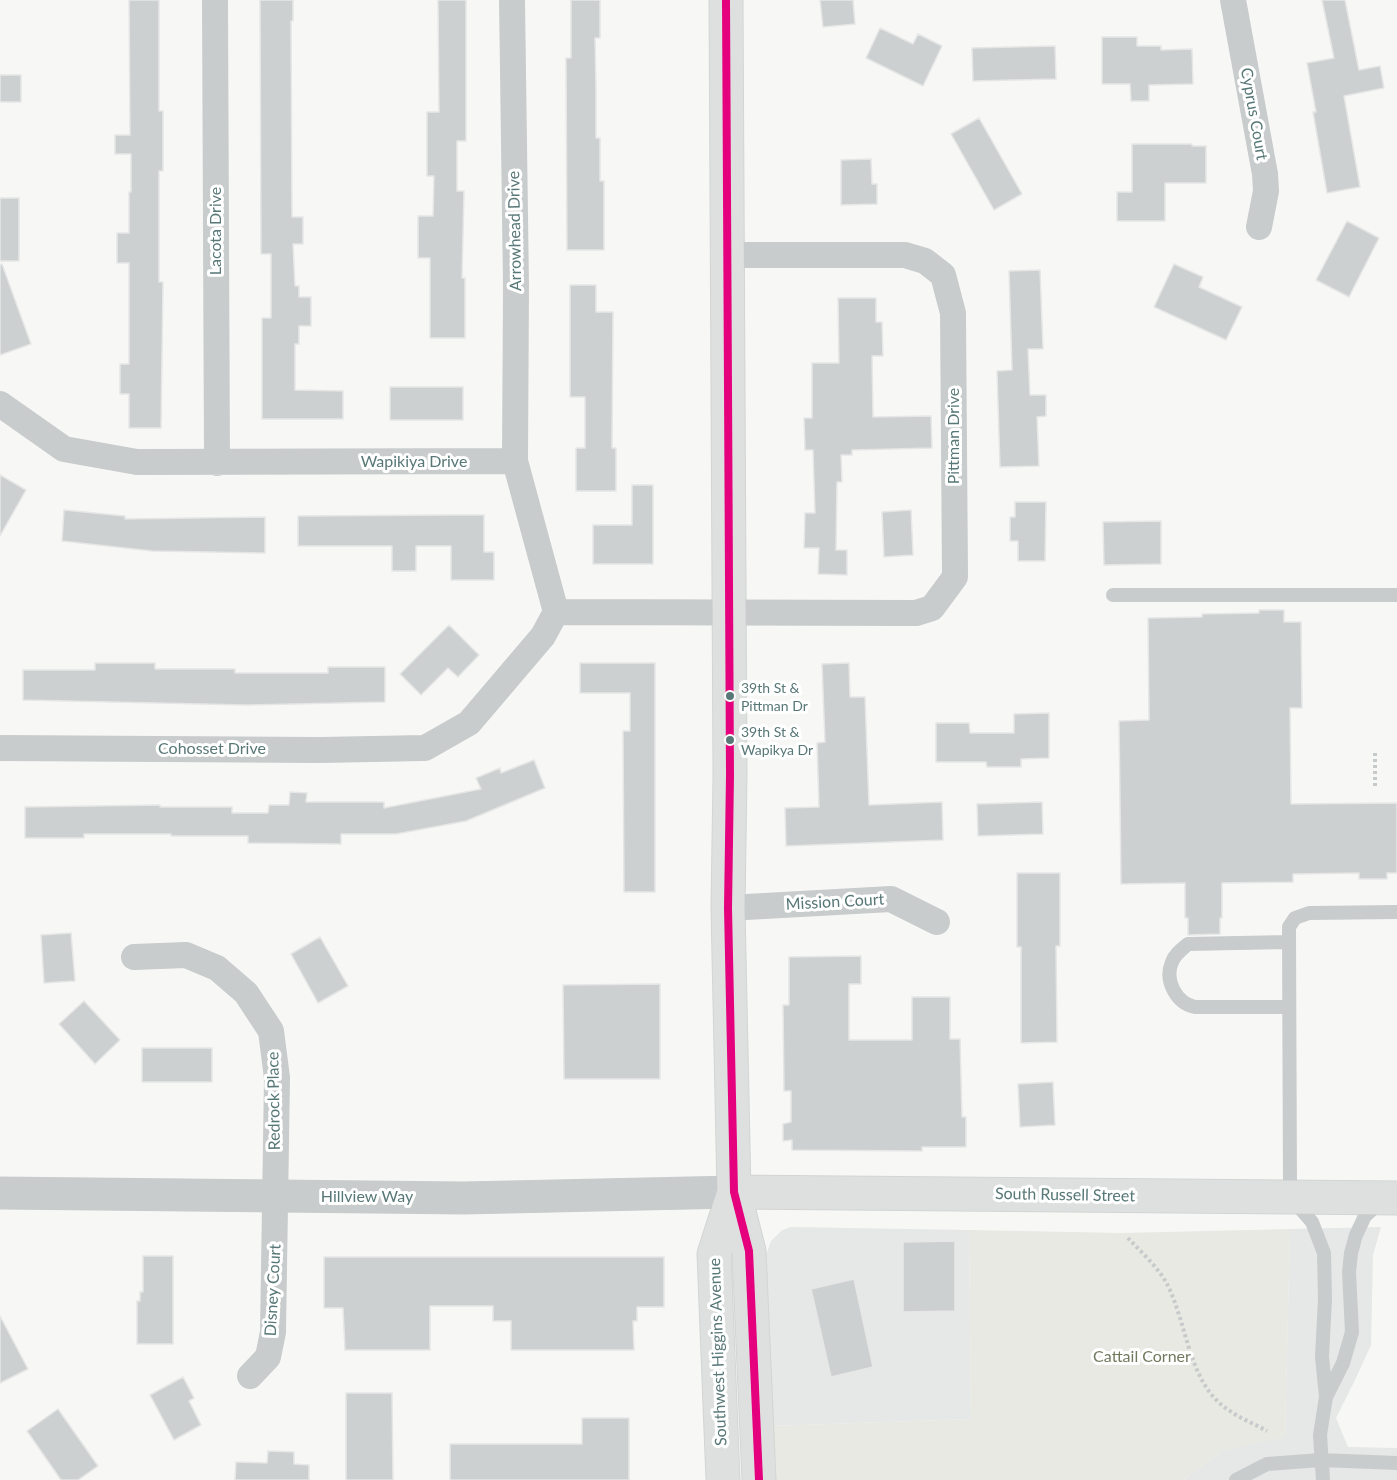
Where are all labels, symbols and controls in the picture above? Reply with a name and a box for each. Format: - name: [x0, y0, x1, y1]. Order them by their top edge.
- street label: Cyprus Court: [1236, 66, 1272, 162]
- street label: Arrowhead Drive: [504, 171, 526, 291]
- street label: Lacota Drive: [206, 187, 226, 275]
- street label: Pittman Drive: [944, 388, 964, 484]
- street label: Wapikiya Drive: [361, 452, 467, 472]
- place label: 39th St & Pittman Dr: [741, 680, 808, 712]
- marker: 39th St & Pittman Dr: [724, 690, 736, 702]
- place label: 39th St & Wapikya Dr: [741, 724, 813, 756]
- marker: 39th St & Wapikya Dr: [724, 734, 736, 746]
- street label: Cohosset Drive: [158, 739, 266, 759]
- street label: Mission Court: [785, 890, 885, 914]
- street label: Redrock Place: [264, 1052, 284, 1150]
- street label: South Russell Street: [995, 1184, 1135, 1206]
- street label: Hillview Way: [321, 1187, 413, 1207]
- street label: Disney Court: [261, 1243, 285, 1337]
- street label: Southwest Higgins Avenue: [705, 1258, 731, 1446]
- park label: Cattail Corner: [1093, 1347, 1191, 1367]

